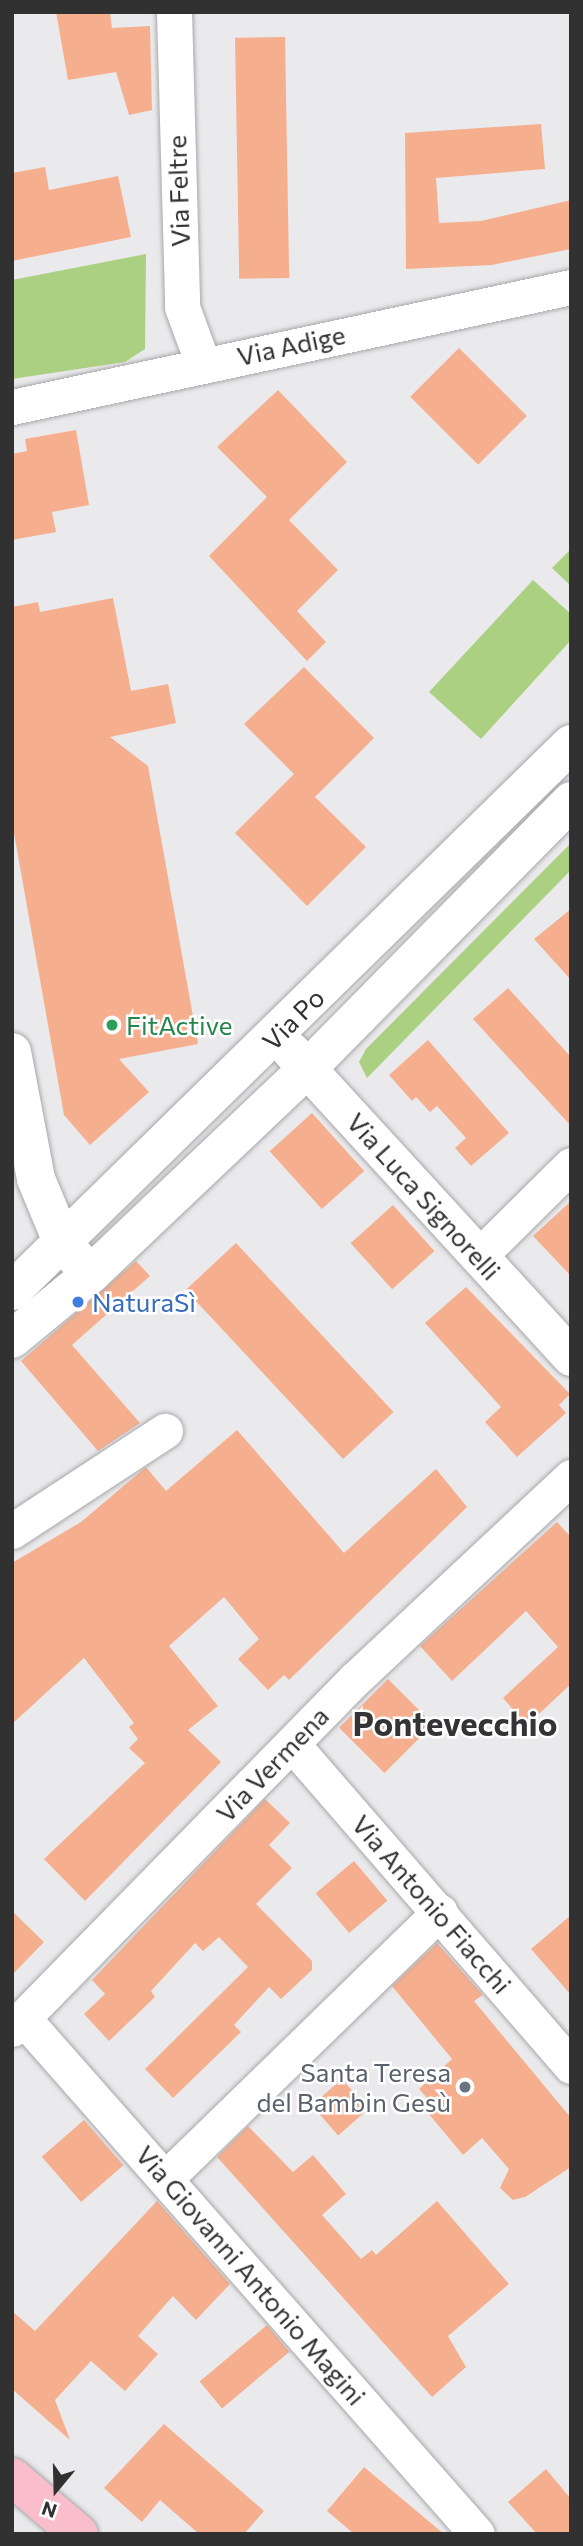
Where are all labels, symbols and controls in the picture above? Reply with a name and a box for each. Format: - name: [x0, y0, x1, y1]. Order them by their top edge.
- street label: Via Feltre: [160, 134, 196, 248]
- street label: Via Adige: [234, 318, 348, 372]
- street label: Via Po: [256, 982, 330, 1056]
- place label: FitActive: [126, 1009, 232, 1041]
- marker: FitActive: [104, 1017, 120, 1033]
- street label: Via Luca Signorelli: [341, 1106, 507, 1286]
- place label: NaturaSì: [92, 1286, 196, 1318]
- marker: NaturaSì: [70, 1294, 86, 1310]
- street label: Via Vermena: [209, 1700, 335, 1828]
- district label: Pontevecchio: [353, 1703, 557, 1743]
- street label: Via Antonio Fiacchi: [346, 1808, 518, 2000]
- place label: Santa Teresa del Bambin Gesù: [257, 2056, 451, 2118]
- marker: Santa Teresa del Bambin Gesù: [457, 2079, 473, 2095]
- street label: Via Giovanni Antonio Magini: [130, 2139, 372, 2411]
- north arrow: [21, 2455, 91, 2525]
- text: N: [39, 2497, 59, 2524]

